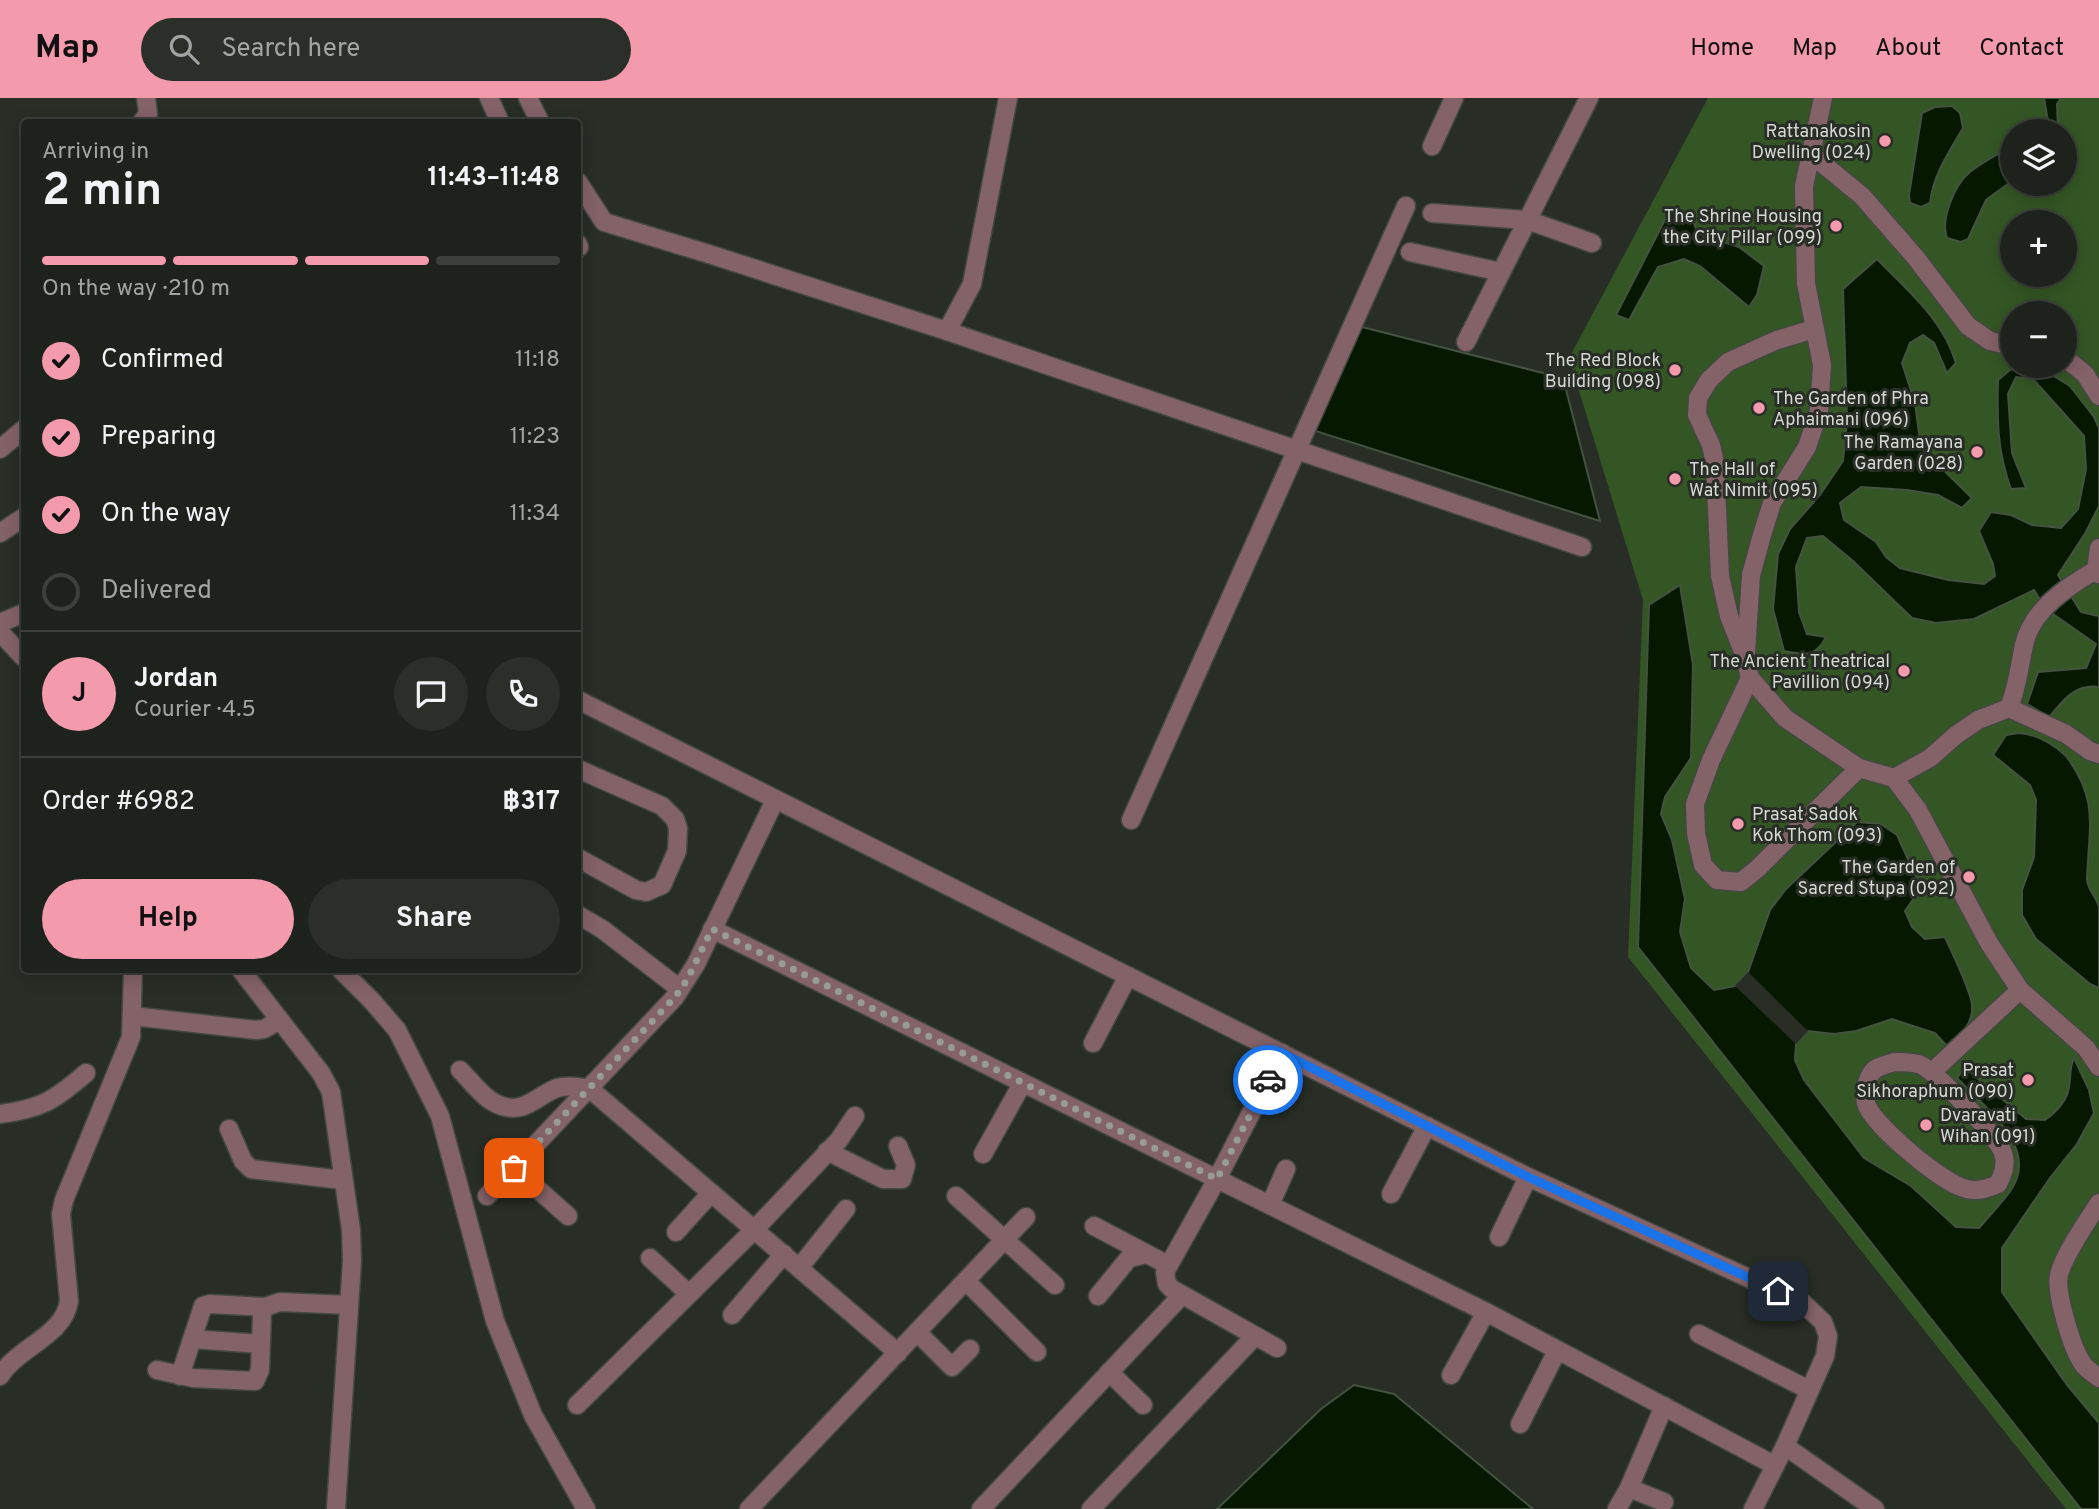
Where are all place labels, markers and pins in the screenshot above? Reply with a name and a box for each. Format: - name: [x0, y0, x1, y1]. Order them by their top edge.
- place label: Rattanakosin Dwelling (024): [1752, 121, 1871, 165]
- marker: Rattanakosin Dwelling (024): [1877, 133, 1893, 149]
- place label: The Shrine Housing the City Pillar (099): [1663, 206, 1822, 250]
- marker: The Shrine Housing the City Pillar (099): [1828, 218, 1844, 234]
- place label: The Red Block Building (098): [1545, 350, 1661, 394]
- marker: The Red Block Building (098): [1667, 362, 1683, 378]
- place label: The Garden of Phra Aphaimani (096): [1773, 388, 1929, 432]
- marker: The Garden of Phra Aphaimani (096): [1751, 400, 1767, 416]
- place label: The Ramayana Garden (028): [1843, 432, 1963, 476]
- marker: The Ramayana Garden (028): [1969, 444, 1985, 460]
- place label: The Hall of Wat Nimit (095): [1689, 459, 1818, 503]
- marker: The Hall of Wat Nimit (095): [1667, 471, 1683, 487]
- place label: The Ancient Theatrical Pavillion (094): [1709, 651, 1890, 695]
- marker: The Ancient Theatrical Pavillion (094): [1896, 663, 1912, 679]
- place label: Prasat Sadok Kok Thom (093): [1752, 804, 1882, 848]
- marker: Prasat Sadok Kok Thom (093): [1730, 816, 1746, 832]
- place label: The Garden of Sacred Stupa (092): [1798, 857, 1955, 901]
- marker: The Garden of Sacred Stupa (092): [1961, 869, 1977, 885]
- place label: Prasat Sikhoraphum (090): [1856, 1060, 2014, 1104]
- marker: Prasat Sikhoraphum (090): [2020, 1072, 2036, 1088]
- place label: Dvaravati Wihan (091): [1940, 1105, 2035, 1149]
- marker: Dvaravati Wihan (091): [1918, 1117, 1934, 1133]
- pin: [484, 1138, 544, 1198]
- pin: [1748, 1261, 1808, 1321]

